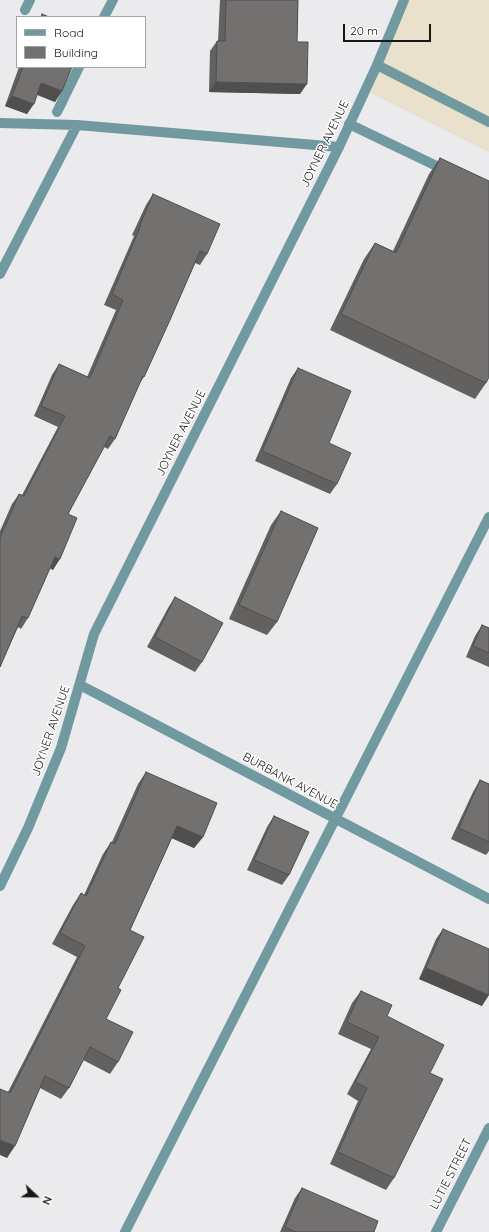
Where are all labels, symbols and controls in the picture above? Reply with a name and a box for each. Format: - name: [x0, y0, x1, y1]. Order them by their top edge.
- legend: [16, 16, 146, 68]
- scale bar: [345, 16, 433, 42]
- text: 20 m: [350, 23, 378, 38]
- text: Road: [54, 25, 84, 40]
- text: Building: [54, 45, 98, 60]
- street label: JOYNER AVENUE: [298, 98, 352, 190]
- street label: JOYNER AVENUE: [153, 387, 209, 479]
- street label: JOYNER AVENUE: [29, 684, 73, 778]
- street label: BURBANK AVENUE: [240, 750, 340, 812]
- street label: LUTIE STREET: [427, 1136, 475, 1212]
- north arrow: [16, 1176, 56, 1216]
- text: N: [39, 1194, 55, 1207]

